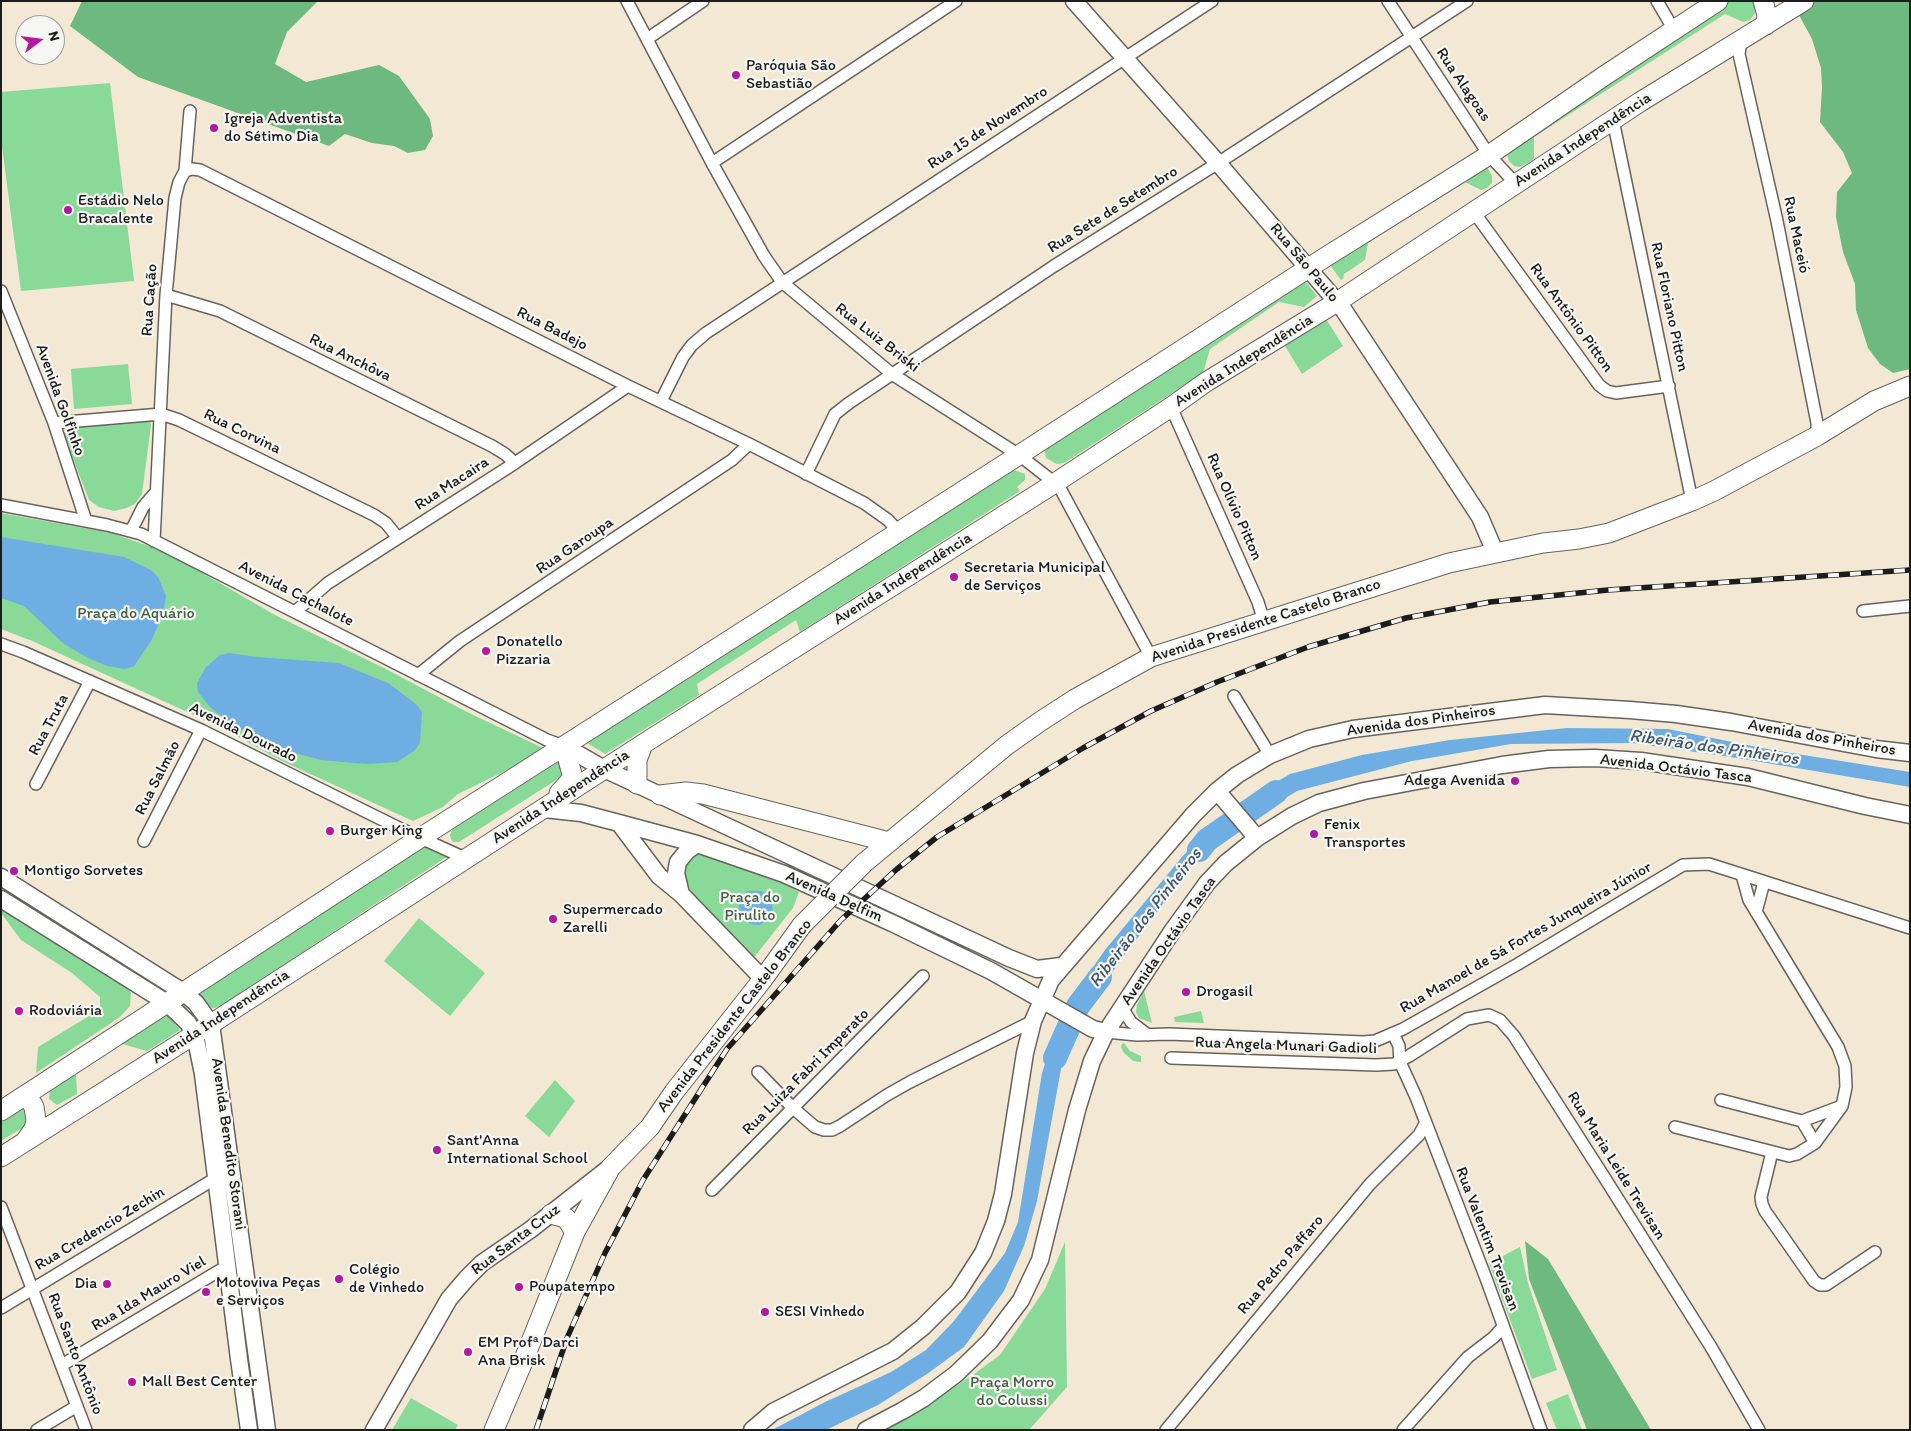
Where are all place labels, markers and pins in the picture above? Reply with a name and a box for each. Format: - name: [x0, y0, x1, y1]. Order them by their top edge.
- place label: Paróquia São Sebastião: [746, 56, 836, 94]
- marker: Paróquia São Sebastião: [730, 69, 742, 81]
- place label: Igreja Adventista do Sétimo Dia: [224, 109, 342, 147]
- marker: Igreja Adventista do Sétimo Dia: [208, 122, 220, 134]
- place label: Estádio Nelo Bracalente: [78, 191, 164, 229]
- marker: Estádio Nelo Bracalente: [62, 204, 74, 216]
- place label: Secretaria Municipal de Serviços: [964, 558, 1105, 596]
- marker: Secretaria Municipal de Serviços: [948, 571, 960, 583]
- place label: Donatello Pizzaria: [496, 632, 563, 670]
- marker: Donatello Pizzaria: [480, 645, 492, 657]
- place label: Adega Avenida: [1404, 771, 1505, 791]
- marker: Adega Avenida: [1509, 775, 1521, 787]
- place label: Fenix Transportes: [1324, 815, 1406, 853]
- place label: Burger King: [340, 821, 423, 841]
- marker: Burger King: [324, 825, 336, 837]
- marker: Fenix Transportes: [1308, 828, 1320, 840]
- place label: Montigo Sorvetes: [24, 861, 143, 881]
- marker: Montigo Sorvetes: [8, 865, 20, 877]
- place label: Supermercado Zarelli: [563, 900, 663, 938]
- marker: Supermercado Zarelli: [547, 913, 559, 925]
- place label: Drogasil: [1196, 982, 1253, 1002]
- marker: Drogasil: [1180, 986, 1192, 998]
- place label: Rodoviária: [29, 1001, 102, 1021]
- marker: Rodoviária: [13, 1005, 25, 1017]
- place label: Sant'Anna International School: [447, 1131, 588, 1169]
- marker: Sant'Anna International School: [431, 1144, 443, 1156]
- place label: Colégio de Vinhedo: [349, 1260, 424, 1298]
- place label: Motoviva Peças e Serviços: [216, 1273, 320, 1311]
- marker: Colégio de Vinhedo: [333, 1273, 345, 1285]
- place label: Dia: [74, 1274, 97, 1294]
- place label: Poupatempo: [529, 1277, 615, 1297]
- marker: Dia: [101, 1278, 113, 1290]
- marker: Poupatempo: [513, 1281, 525, 1293]
- marker: Motoviva Peças e Serviços: [200, 1286, 212, 1298]
- place label: SESI Vinhedo: [775, 1302, 865, 1322]
- marker: SESI Vinhedo: [759, 1306, 771, 1318]
- place label: EM Profª Darci Ana Brisk: [478, 1333, 579, 1371]
- marker: EM Profª Darci Ana Brisk: [462, 1346, 474, 1358]
- place label: Mall Best Center: [142, 1372, 257, 1392]
- marker: Mall Best Center: [126, 1376, 138, 1388]

